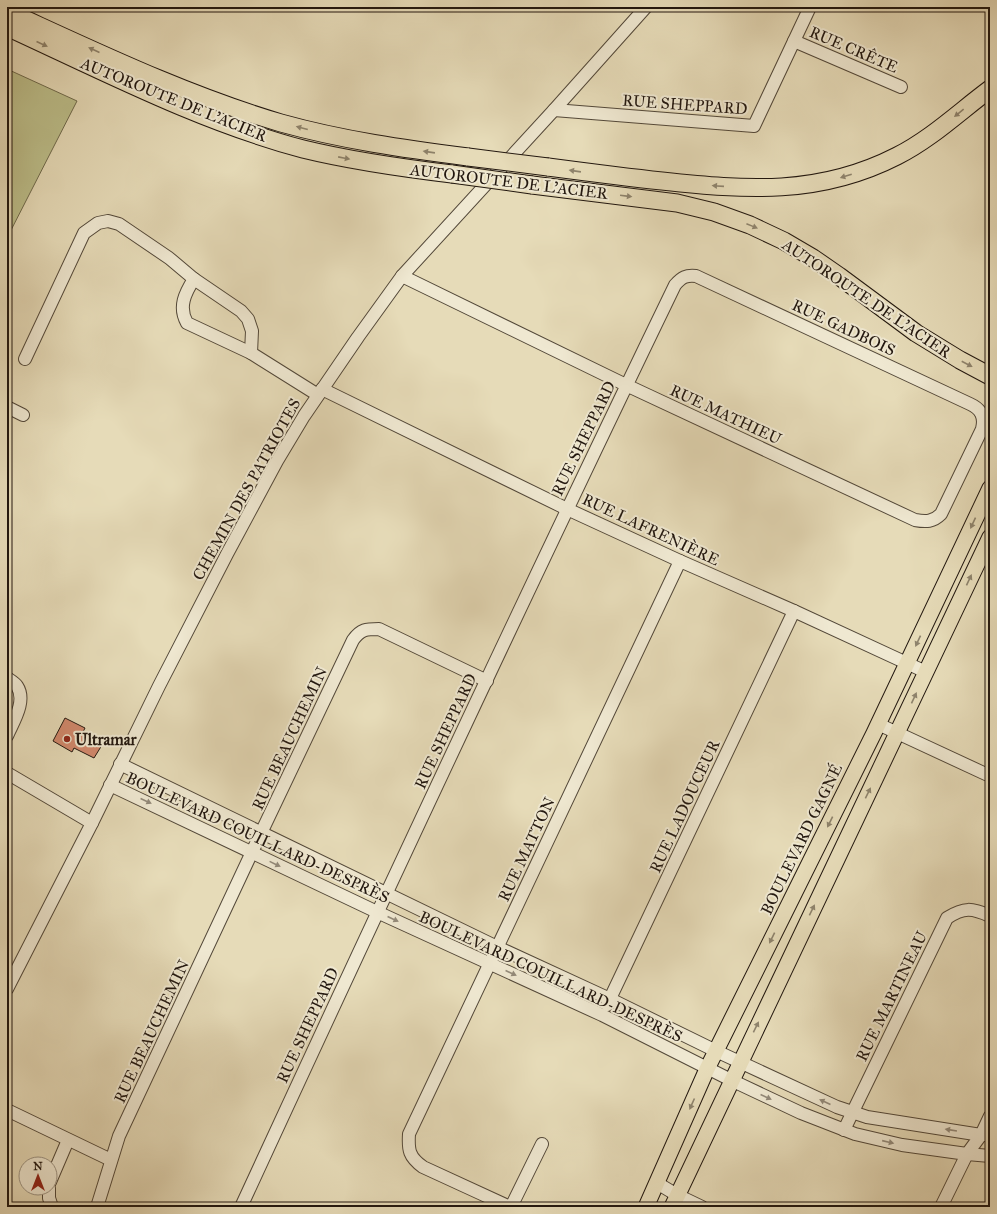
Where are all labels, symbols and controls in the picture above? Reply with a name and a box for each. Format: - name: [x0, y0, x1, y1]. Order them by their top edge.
- street label: RUE CRÊTE: [807, 21, 901, 77]
- one-way arrow: [37, 41, 49, 47]
- one-way arrow: [88, 47, 99, 53]
- street label: AUTOROUTE DE L'ACIER: [77, 53, 270, 146]
- street label: RUE SHEPPARD: [622, 91, 748, 118]
- one-way arrow: [954, 109, 964, 118]
- one-way arrow: [296, 125, 308, 131]
- one-way arrow: [423, 149, 436, 155]
- one-way arrow: [338, 155, 350, 161]
- street label: AUTOROUTE DE L'ACIER: [408, 160, 610, 203]
- one-way arrow: [569, 168, 581, 174]
- one-way arrow: [840, 173, 852, 179]
- one-way arrow: [712, 183, 724, 190]
- one-way arrow: [620, 193, 632, 200]
- one-way arrow: [746, 223, 757, 229]
- street label: AUTOROUTE DE L'ACIER: [778, 234, 955, 362]
- street label: RUE GADBOIS: [789, 295, 898, 360]
- one-way arrow: [961, 360, 973, 367]
- street label: RUE SHEPPARD: [547, 378, 619, 499]
- street label: RUE MATHIEU: [667, 380, 785, 449]
- street label: CHEMIN DES PATRIOTES: [188, 395, 304, 583]
- street label: RUE LAFRENIÈRE: [579, 488, 723, 570]
- one-way arrow: [970, 517, 976, 529]
- one-way arrow: [966, 575, 972, 586]
- one-way arrow: [915, 635, 921, 646]
- street label: RUE BEAUCHEMIN: [248, 663, 331, 813]
- street label: RUE SHEPPARD: [410, 670, 481, 792]
- one-way arrow: [911, 692, 917, 704]
- place label: Ultramar: [75, 730, 138, 749]
- marker: Ultramar: [62, 734, 72, 744]
- street label: RUE LADOUCEUR: [645, 736, 724, 876]
- street label: BOULEVARD GAGNÉ: [755, 760, 846, 918]
- street label: BOULEVARD COUILLARD-DESPRÈS: [123, 766, 393, 907]
- one-way arrow: [865, 787, 871, 798]
- street label: RUE MATTON: [494, 794, 559, 904]
- one-way arrow: [140, 798, 151, 804]
- one-way arrow: [827, 816, 833, 828]
- one-way arrow: [270, 861, 281, 867]
- one-way arrow: [809, 904, 815, 916]
- street label: BOULEVARD COUILLARD-DESPRÈS: [416, 905, 686, 1046]
- one-way arrow: [387, 916, 398, 922]
- street label: RUE MARTINEAU: [852, 928, 931, 1064]
- one-way arrow: [769, 933, 775, 944]
- street label: RUE BEAUCHEMIN: [110, 956, 193, 1106]
- street label: RUE SHEPPARD: [272, 964, 343, 1086]
- one-way arrow: [505, 970, 517, 977]
- one-way arrow: [753, 1022, 759, 1033]
- one-way arrow: [761, 1094, 772, 1100]
- one-way arrow: [819, 1098, 831, 1104]
- one-way arrow: [688, 1099, 694, 1111]
- one-way arrow: [945, 1127, 957, 1133]
- one-way arrow: [882, 1140, 894, 1146]
- north arrow: [18, 1156, 58, 1196]
- text: N: [33, 1160, 43, 1173]

